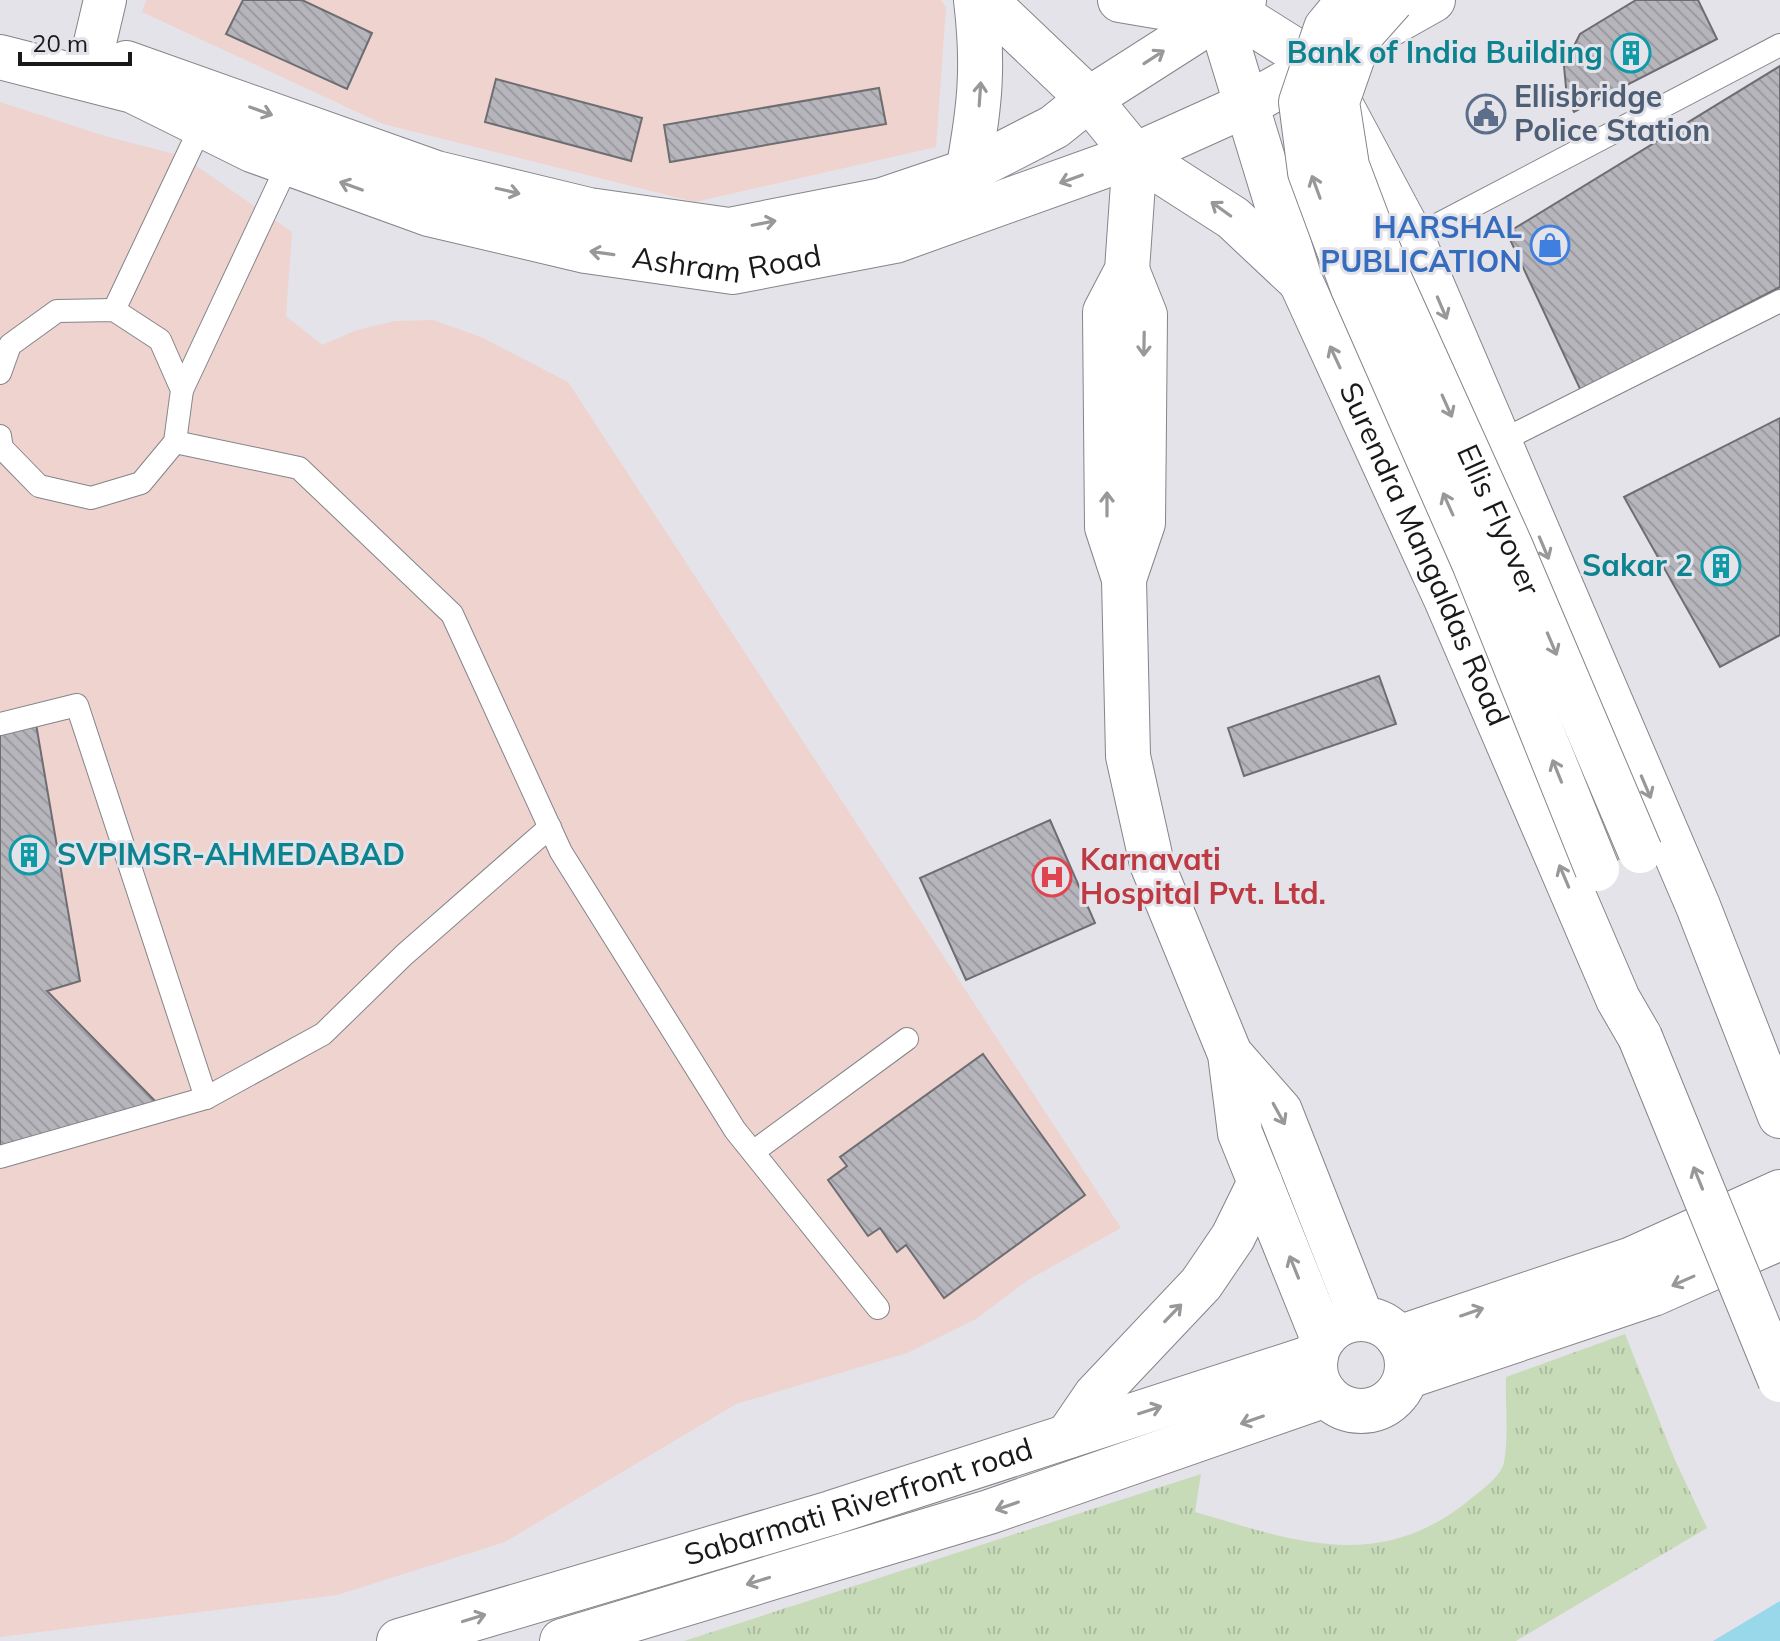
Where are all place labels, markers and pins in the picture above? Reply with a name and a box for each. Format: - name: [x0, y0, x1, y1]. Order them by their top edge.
- building icon: Bank of India Building: [1610, 32, 1652, 74]
- place label: Bank of India Building: [1287, 33, 1603, 71]
- place label: Ellisbridge Police Station: [1514, 77, 1710, 149]
- public building icon: Ellisbridge Police Station: [1465, 93, 1507, 135]
- place label: HARSHAL PUBLICATION: [1320, 208, 1522, 280]
- shop icon: HARSHAL PUBLICATION: [1529, 224, 1571, 266]
- building icon: Sakar 2: [1700, 545, 1742, 587]
- place label: Sakar 2: [1582, 546, 1693, 584]
- building icon: SVPIMSR-AHMEDABAD: [8, 834, 50, 876]
- place label: SVPIMSR-AHMEDABAD: [57, 835, 405, 873]
- place label: Karnavati Hospital Pvt. Ltd.: [1080, 840, 1326, 912]
- hospital icon: Karnavati Hospital Pvt. Ltd.: [1031, 856, 1073, 898]

